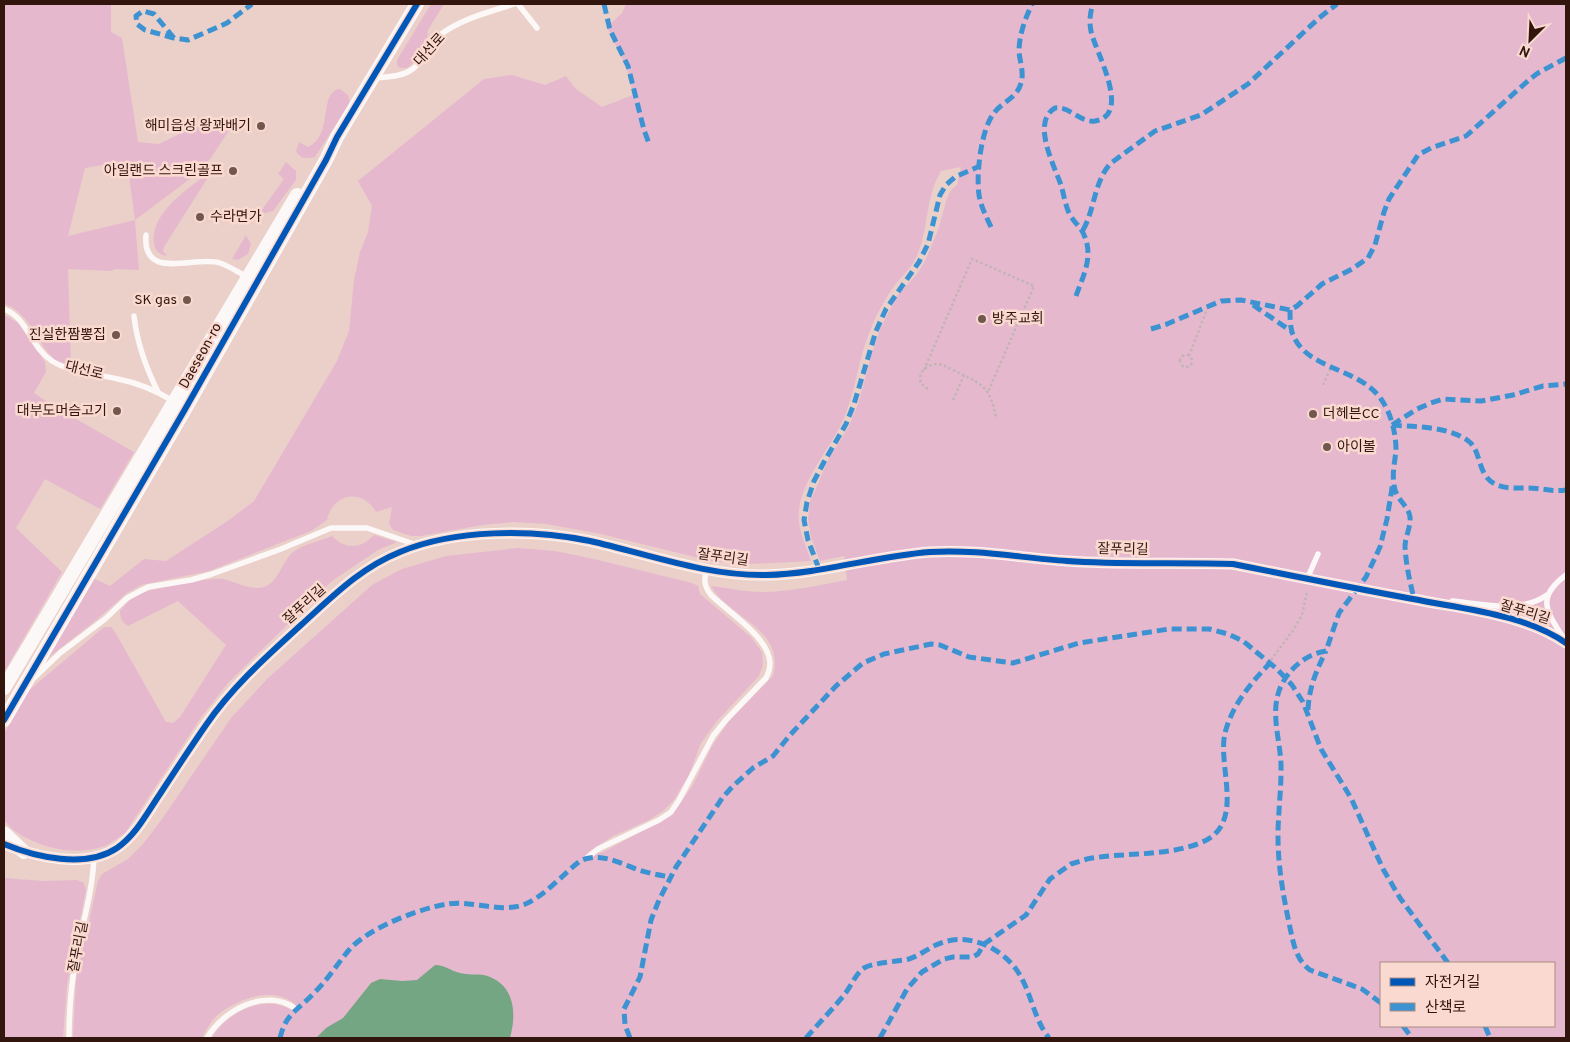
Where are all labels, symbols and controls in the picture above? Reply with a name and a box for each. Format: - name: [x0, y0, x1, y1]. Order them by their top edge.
- north arrow: [1505, 15, 1555, 65]
- street label: 대선로: [411, 30, 449, 70]
- text: N: [1517, 41, 1533, 60]
- place label: 해미읍성 왕꽈배기: [145, 118, 251, 135]
- marker: 해미읍성 왕꽈배기: [255, 120, 267, 132]
- place label: 아일랜드 스크린골프: [104, 163, 223, 180]
- marker: 아일랜드 스크린골프: [227, 165, 239, 177]
- place label: 수라면가: [210, 209, 262, 226]
- marker: 수라면가: [194, 211, 206, 223]
- place label: SK gas: [134, 292, 177, 309]
- marker: SK gas: [181, 294, 193, 306]
- place label: 방주교회: [992, 311, 1044, 328]
- marker: 방주교회: [976, 313, 988, 325]
- street label: Daeseon-ro: [176, 320, 226, 392]
- place label: 진실한짬뽕집: [29, 327, 106, 344]
- marker: 진실한짬뽕집: [110, 329, 122, 341]
- street label: 대선로: [63, 358, 105, 384]
- place label: 대부도머슴고기: [17, 403, 107, 420]
- marker: 대부도머슴고기: [111, 405, 123, 417]
- place label: 더헤븐CC: [1323, 406, 1380, 423]
- marker: 더헤븐CC: [1307, 408, 1319, 420]
- place label: 아이볼: [1337, 439, 1376, 456]
- marker: 아이볼: [1321, 441, 1333, 453]
- street label: 잘푸리길: [1097, 541, 1149, 559]
- street label: 잘푸리길: [696, 546, 750, 570]
- street label: 잘푸리길: [280, 581, 330, 629]
- street label: 잘푸리길: [1498, 597, 1552, 629]
- street label: 잘푸리길: [66, 920, 92, 974]
- legend: [1380, 962, 1555, 1027]
- text: 자전거길: [1425, 974, 1480, 993]
- text: 산책로: [1425, 999, 1466, 1018]

